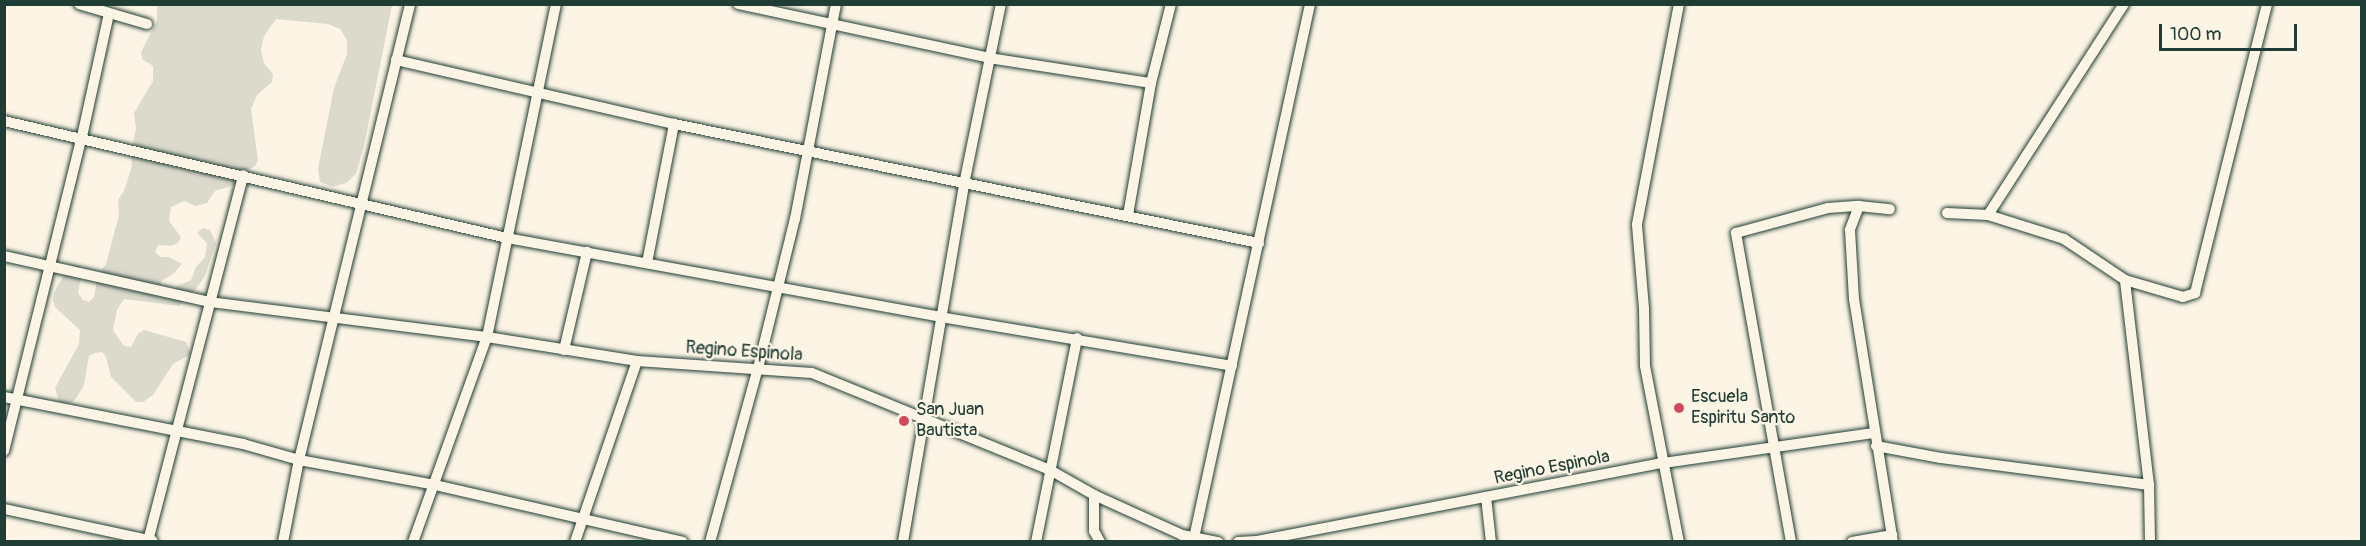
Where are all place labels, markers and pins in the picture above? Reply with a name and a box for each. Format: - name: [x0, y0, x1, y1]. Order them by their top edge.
- place label: Escuela Espiritu Santo: [1691, 387, 1795, 430]
- place label: San Juan Bautista: [916, 400, 984, 442]
- marker: Escuela Espiritu Santo: [1672, 401, 1686, 415]
- marker: San Juan Bautista: [897, 414, 911, 428]

